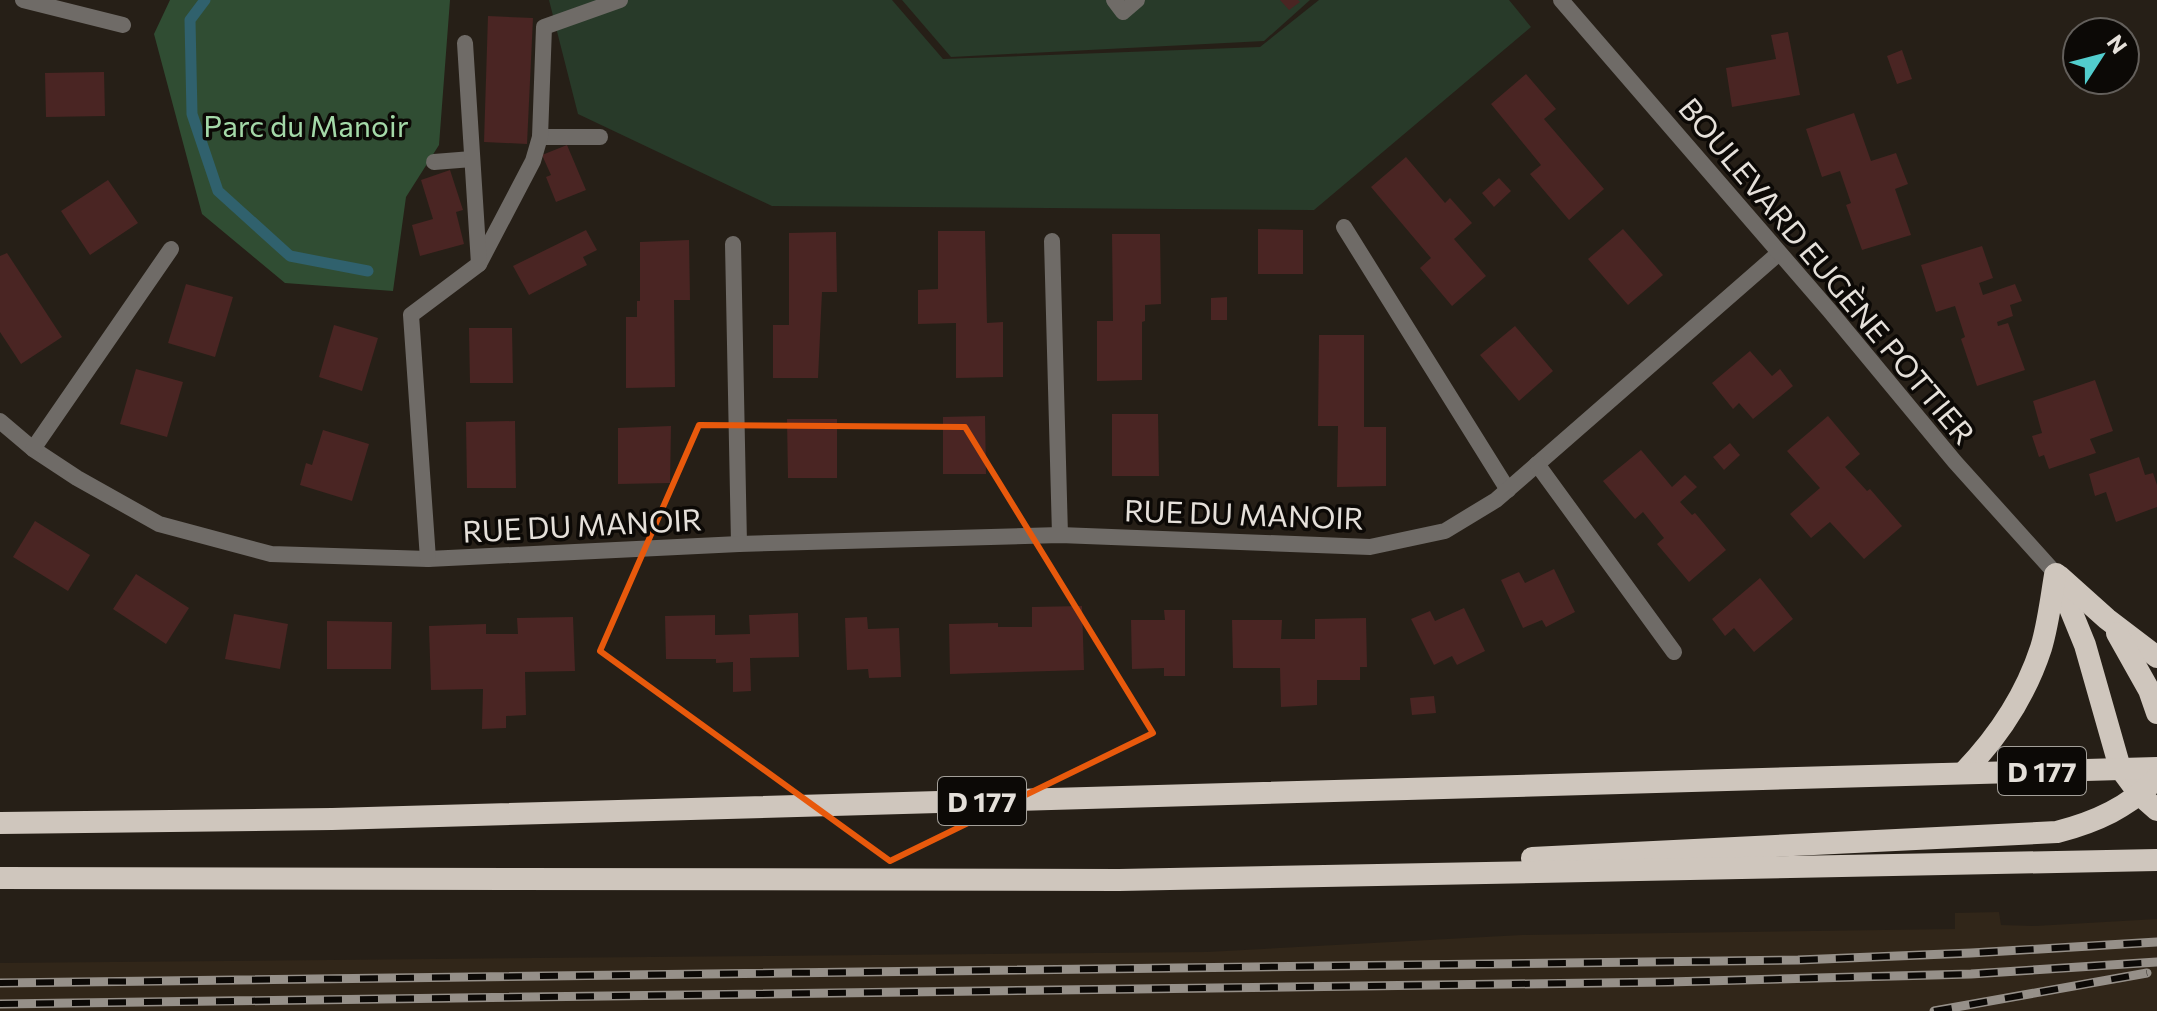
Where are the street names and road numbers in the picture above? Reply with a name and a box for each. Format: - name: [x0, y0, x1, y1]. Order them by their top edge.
- street label: BOULEVARD EUGÈNE POTTIER: [1672, 89, 1984, 451]
- street label: RUE DU MANOIR: [1124, 490, 1364, 536]
- street label: RUE DU MANOIR: [461, 499, 703, 549]
- road number: D 177: [1998, 747, 2086, 795]
- road number: D 177: [938, 777, 1026, 825]

